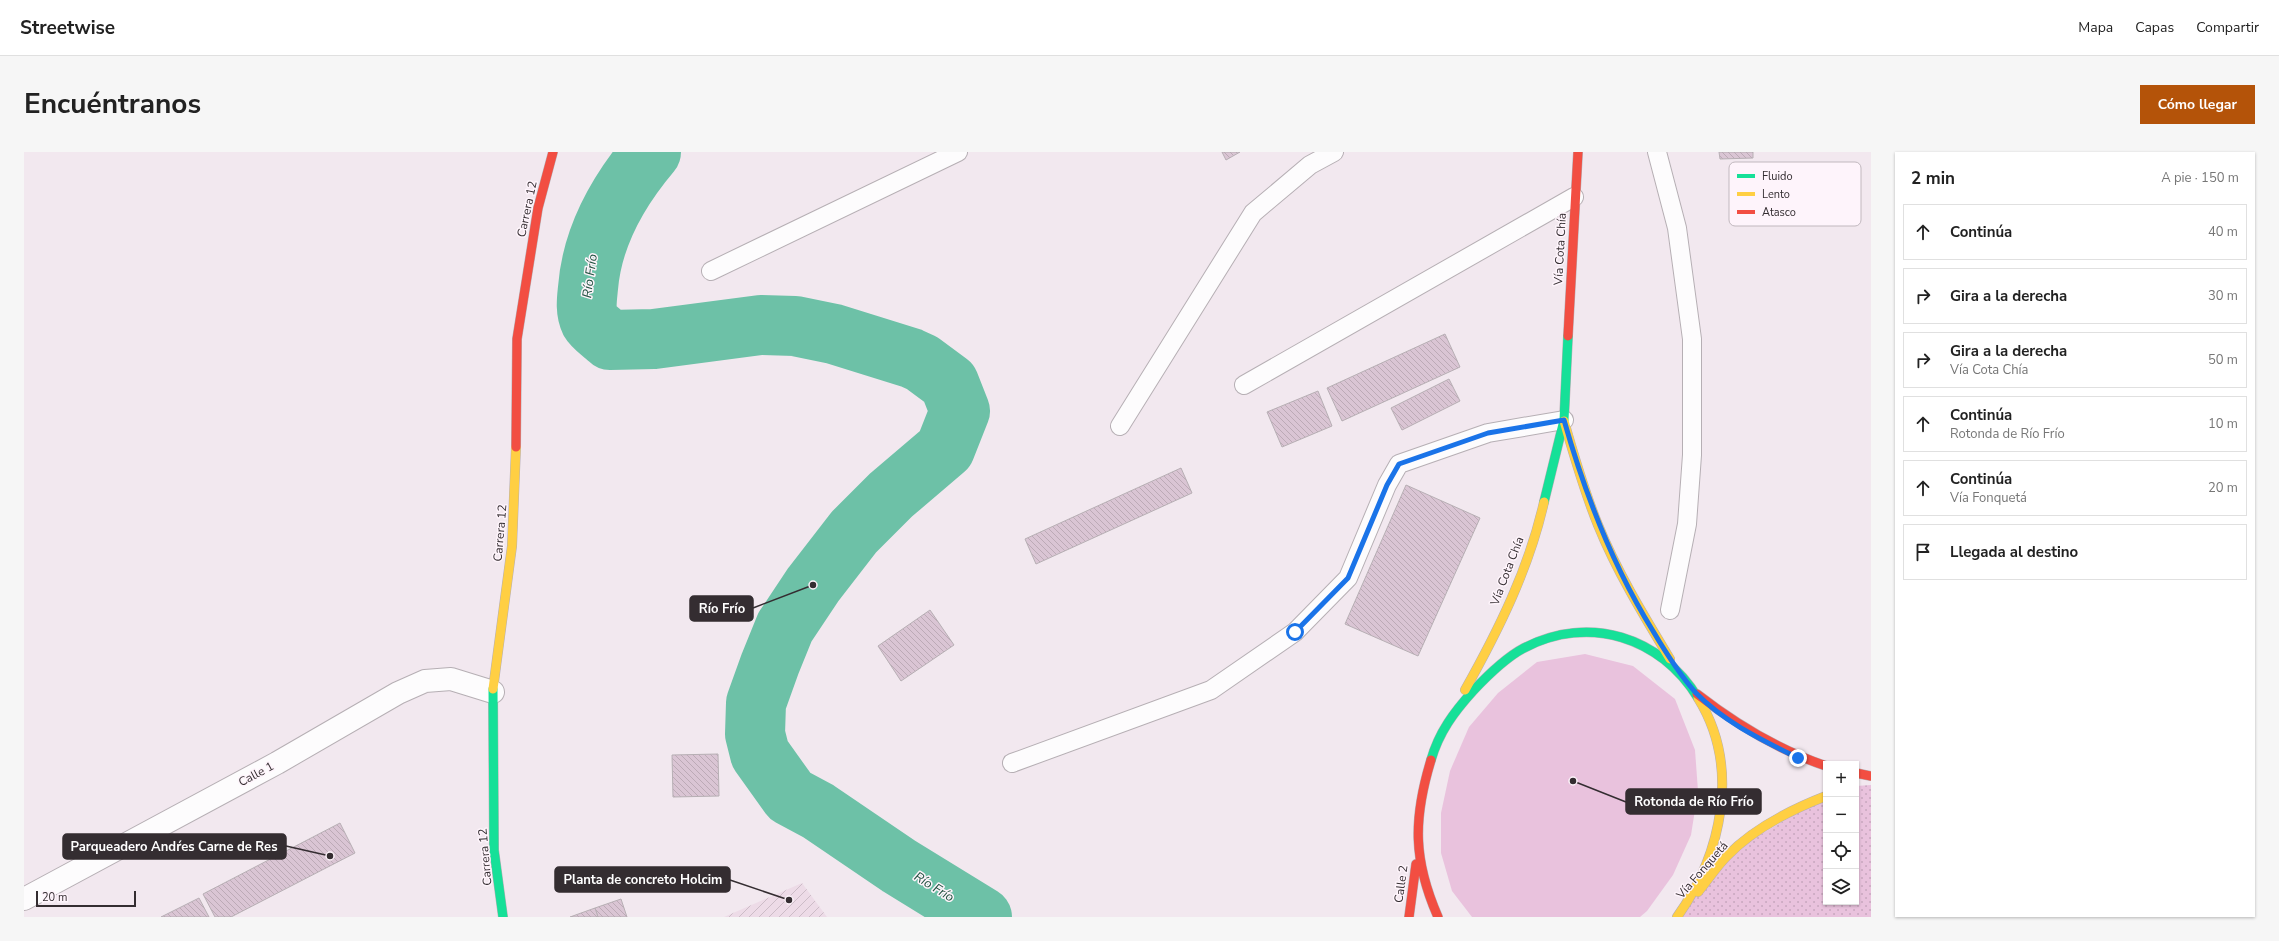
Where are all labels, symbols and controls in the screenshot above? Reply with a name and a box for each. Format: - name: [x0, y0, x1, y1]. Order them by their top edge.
- text: Streetwise: [20, 15, 115, 41]
- text: Mapa: [2078, 18, 2113, 37]
- text: Capas: [2135, 18, 2174, 37]
- text: Compartir: [2196, 18, 2259, 37]
- text: Encuéntranos: [24, 85, 201, 123]
- button: Cómo llegar: [2140, 85, 2255, 124]
- legend: [1729, 162, 1861, 226]
- text: 2 min: [1911, 167, 1955, 190]
- text: Fluido: [1762, 169, 1793, 184]
- text: A pie · 150 m: [2161, 169, 2239, 187]
- street label: Carrera 12: [513, 179, 541, 239]
- text: Lento: [1762, 187, 1790, 202]
- text: Atasco: [1762, 205, 1796, 220]
- street label: Vía Cota Chía: [1550, 212, 1570, 287]
- icon: ahead: [1912, 221, 1934, 243]
- text: Continúa: [1950, 222, 2012, 242]
- text: 40 m: [2208, 223, 2238, 241]
- water label: Río Frío: [578, 253, 602, 299]
- icon: right: [1912, 285, 1934, 307]
- text: Gira a la derecha: [1950, 286, 2067, 306]
- text: 30 m: [2208, 287, 2238, 305]
- text: Gira a la derecha: [1950, 341, 2067, 361]
- icon: right: [1912, 349, 1934, 371]
- text: 50 m: [2208, 351, 2238, 369]
- text: Vía Cota Chía: [1950, 361, 2028, 379]
- text: Continúa: [1950, 405, 2012, 425]
- icon: ahead: [1912, 413, 1934, 435]
- text: 10 m: [2208, 415, 2238, 433]
- text: Rotonda de Río Frío: [1950, 425, 2065, 443]
- text: Continúa: [1950, 469, 2012, 489]
- icon: ahead: [1912, 477, 1934, 499]
- text: 20 m: [2208, 479, 2238, 497]
- text: Vía Fonquetá: [1950, 489, 2027, 507]
- street label: Carrera 12: [490, 504, 510, 562]
- street label: Vía Cota Chía: [1486, 534, 1527, 609]
- icon: arrive: [1912, 541, 1934, 563]
- text: Llegada al destino: [1950, 542, 2078, 562]
- callout: Río Frío: [690, 596, 753, 621]
- text: Río Frío: [699, 600, 745, 618]
- route start: [1286, 623, 1304, 641]
- route end: [1789, 749, 1807, 767]
- street label: Calle 1: [235, 758, 277, 790]
- map controls: [1823, 761, 1859, 905]
- button: +: [1823, 761, 1859, 797]
- callout: Rotonda de Río Frío: [1626, 789, 1761, 814]
- text: Rotonda de Río Frío: [1634, 793, 1754, 811]
- button: −: [1823, 797, 1859, 833]
- street label: Carrera 12: [475, 828, 495, 886]
- button: locate: [1823, 833, 1859, 869]
- callout: Parqueadero Andŕes Carne de Res: [63, 834, 286, 859]
- text: Parqueadero Andŕes Carne de Res: [70, 838, 278, 856]
- street label: Vía Fonquetá: [1672, 838, 1731, 903]
- street label: Calle 2: [1390, 864, 1412, 904]
- callout: Planta de concreto Holcim: [555, 867, 730, 892]
- water label: Río Frío: [910, 868, 958, 906]
- button: layers: [1823, 869, 1859, 905]
- text: Planta de concreto Holcim: [564, 871, 722, 889]
- scale bar: [36, 889, 136, 908]
- text: 20 m: [42, 890, 67, 905]

